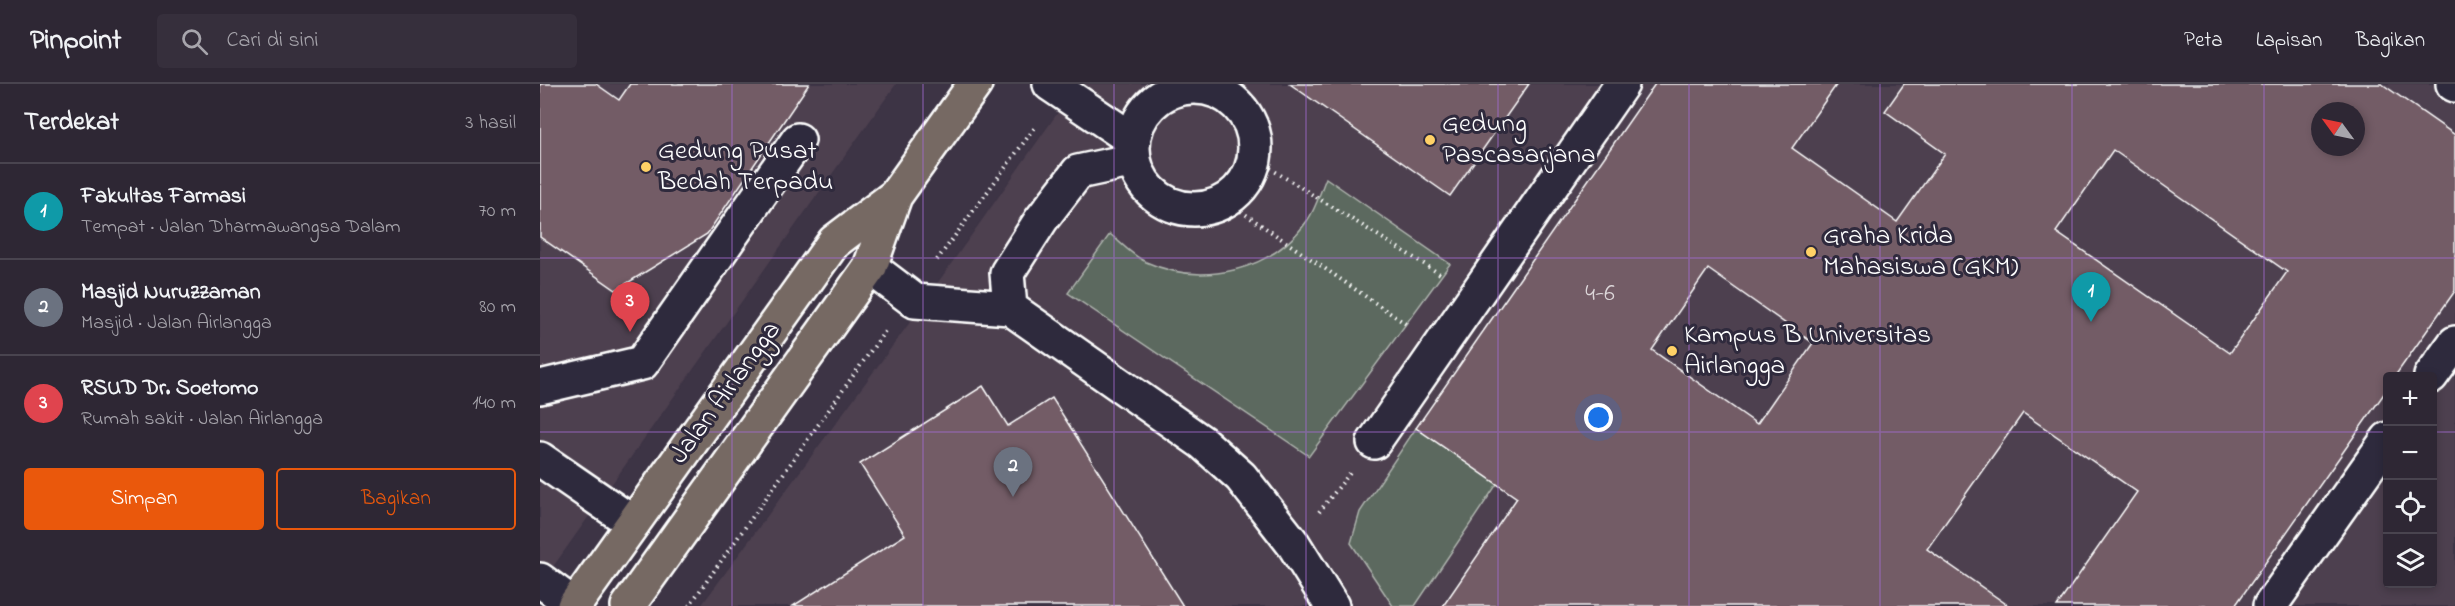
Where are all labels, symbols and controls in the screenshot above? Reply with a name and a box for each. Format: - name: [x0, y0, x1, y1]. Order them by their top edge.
- search box: [157, 14, 577, 68]
- text: Pinpoint: [30, 21, 121, 62]
- icon: search: [178, 25, 211, 58]
- text: Cari di sini: [226, 25, 318, 57]
- text: Peta: [2184, 26, 2223, 56]
- text: Lapisan: [2256, 26, 2322, 56]
- text: Bagikan: [2355, 26, 2425, 56]
- north arrow: [2311, 102, 2365, 156]
- text: Terdekat: [24, 104, 119, 142]
- place label: Gedung Pascasarjana: [1442, 105, 1595, 175]
- text: 3 hasil: [465, 109, 516, 138]
- place label: Gedung Pusat Bedah Terpadu: [657, 132, 833, 202]
- marker: Gedung Pascasarjana: [1423, 133, 1437, 147]
- marker: Gedung Pusat Bedah Terpadu: [639, 160, 653, 174]
- text: Fakultas Farmasi: [81, 181, 246, 213]
- text: 1: [40, 197, 47, 226]
- text: 70 m: [479, 197, 516, 226]
- text: Tempat · Jalan Dharmawangsa Dalam: [81, 213, 401, 242]
- place label: Graha Krida Mahasiswa (GKM): [1823, 217, 2019, 287]
- marker: Graha Krida Mahasiswa (GKM): [1804, 245, 1818, 259]
- pin: 1: [2072, 272, 2110, 322]
- text: Masjid Nuruzzaman: [81, 277, 260, 309]
- house number: 4-6: [1585, 277, 1615, 312]
- pin: 3: [610, 282, 650, 332]
- text: 2: [39, 293, 48, 322]
- text: 80 m: [479, 293, 516, 322]
- text: Masjid · Jalan Airlangga: [81, 309, 272, 338]
- street label: Jalan Airlangga: [661, 314, 791, 472]
- place label: Kampus B Universitas Airlangga: [1684, 316, 1931, 386]
- marker: Kampus B Universitas Airlangga: [1665, 344, 1679, 358]
- map controls: [2383, 372, 2437, 588]
- button: +: [2383, 372, 2437, 426]
- text: RSUD Dr. Soetomo: [81, 373, 259, 405]
- text: 3: [39, 389, 48, 418]
- text: 140 m: [472, 389, 516, 418]
- your location: [1584, 403, 1613, 432]
- text: Rumah sakit · Jalan Airlangga: [81, 405, 323, 434]
- button: −: [2383, 426, 2437, 480]
- pin: 2: [994, 448, 1032, 497]
- button: Simpan: [24, 468, 264, 530]
- button: Bagikan: [276, 468, 516, 530]
- button: locate: [2383, 480, 2437, 534]
- button: layers: [2383, 534, 2437, 588]

